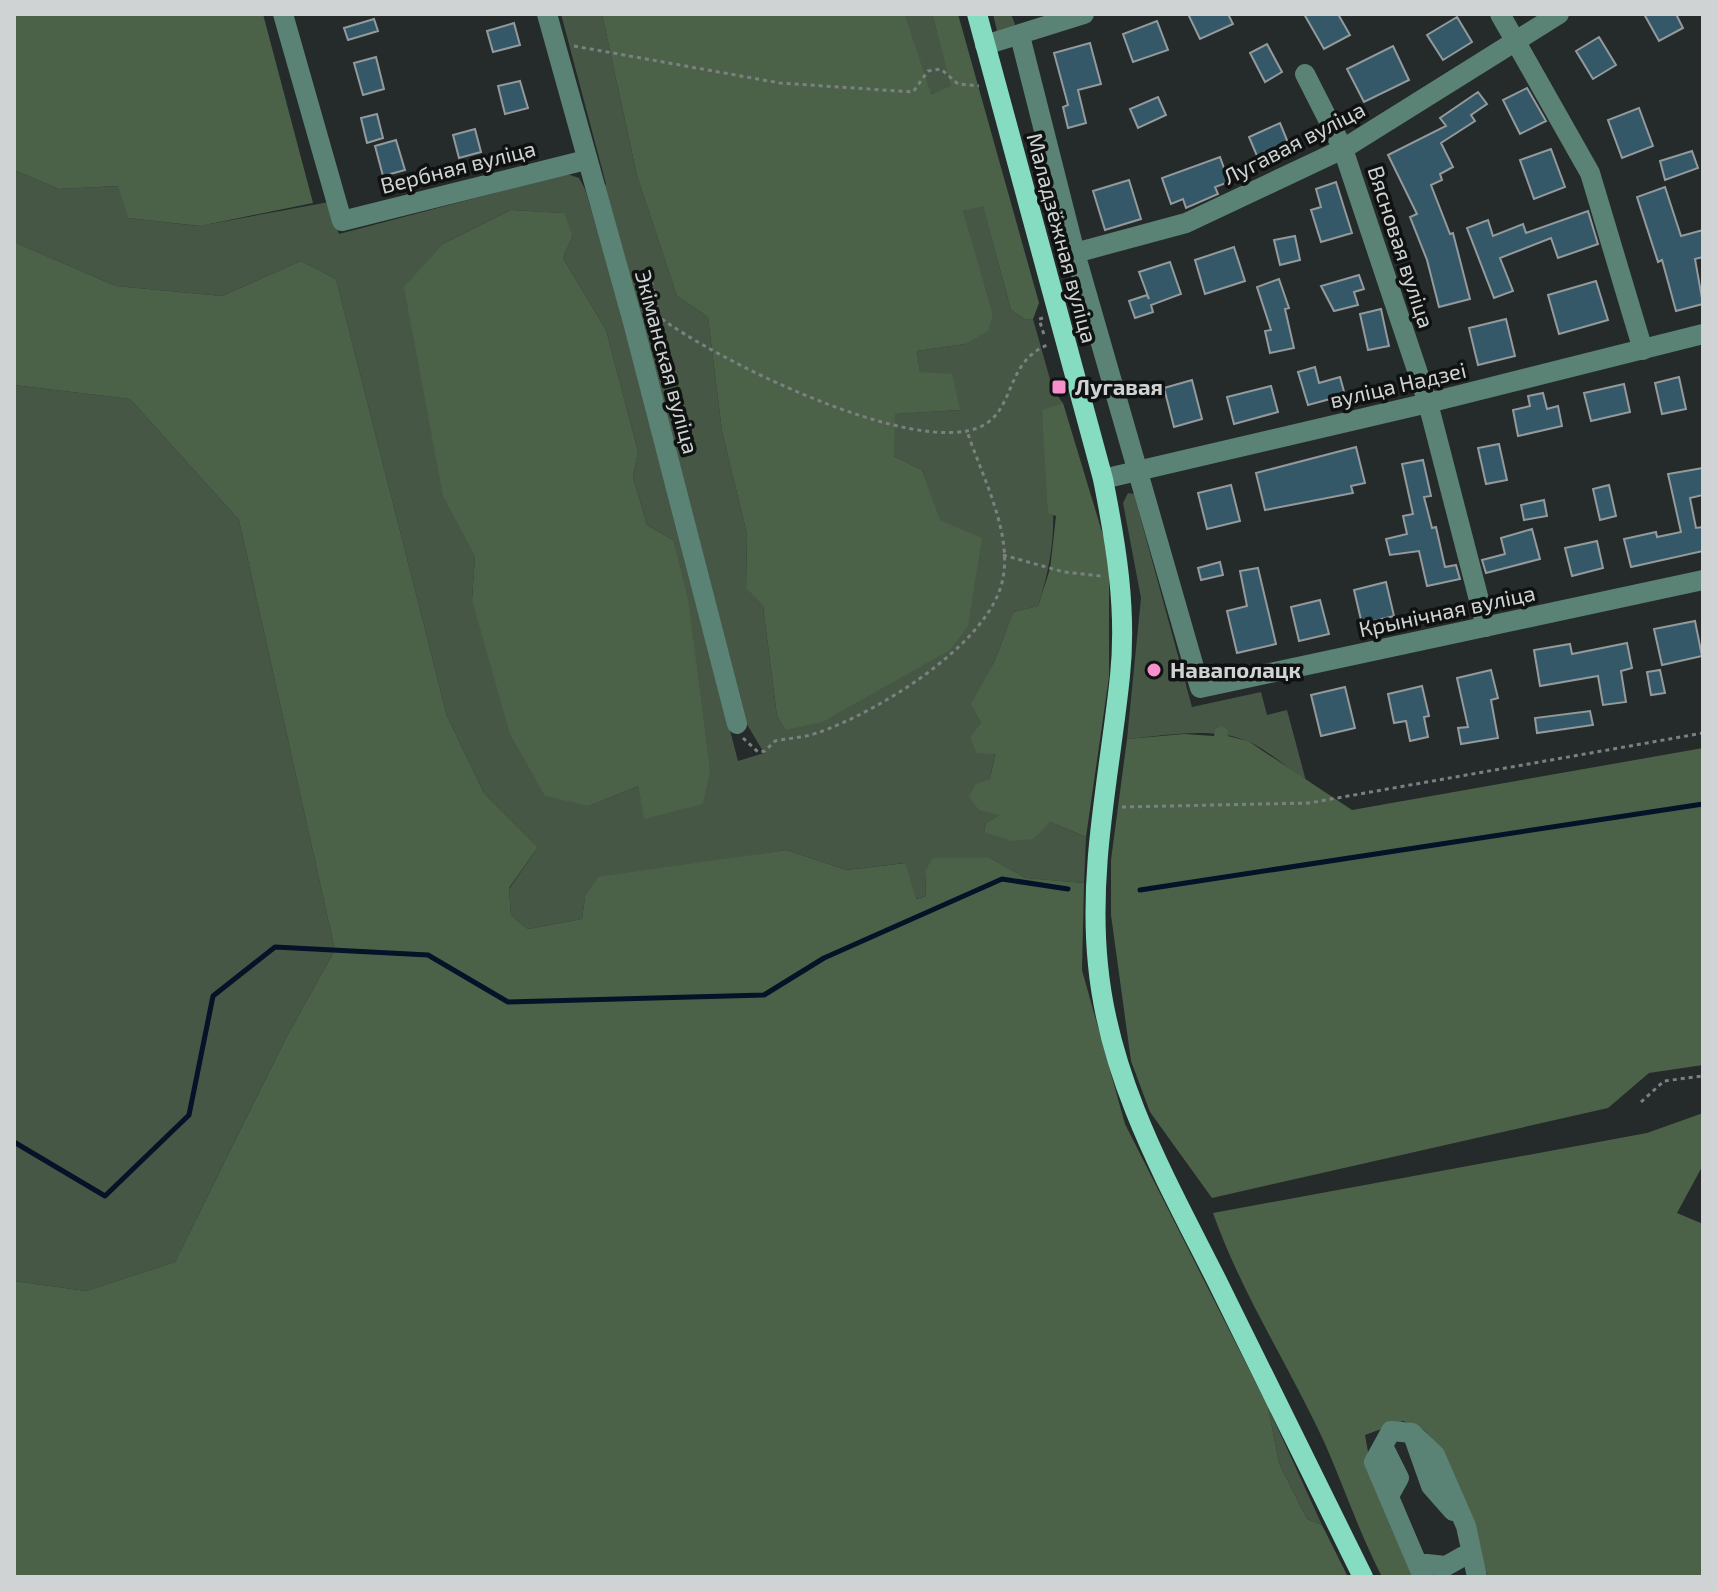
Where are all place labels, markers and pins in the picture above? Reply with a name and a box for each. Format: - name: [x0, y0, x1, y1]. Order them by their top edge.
- place label: Лугавая: [1075, 373, 1163, 399]
- marker: Лугавая: [1050, 378, 1068, 396]
- place label: Наваполацк: [1170, 656, 1301, 682]
- marker: Наваполацк: [1145, 661, 1163, 679]

